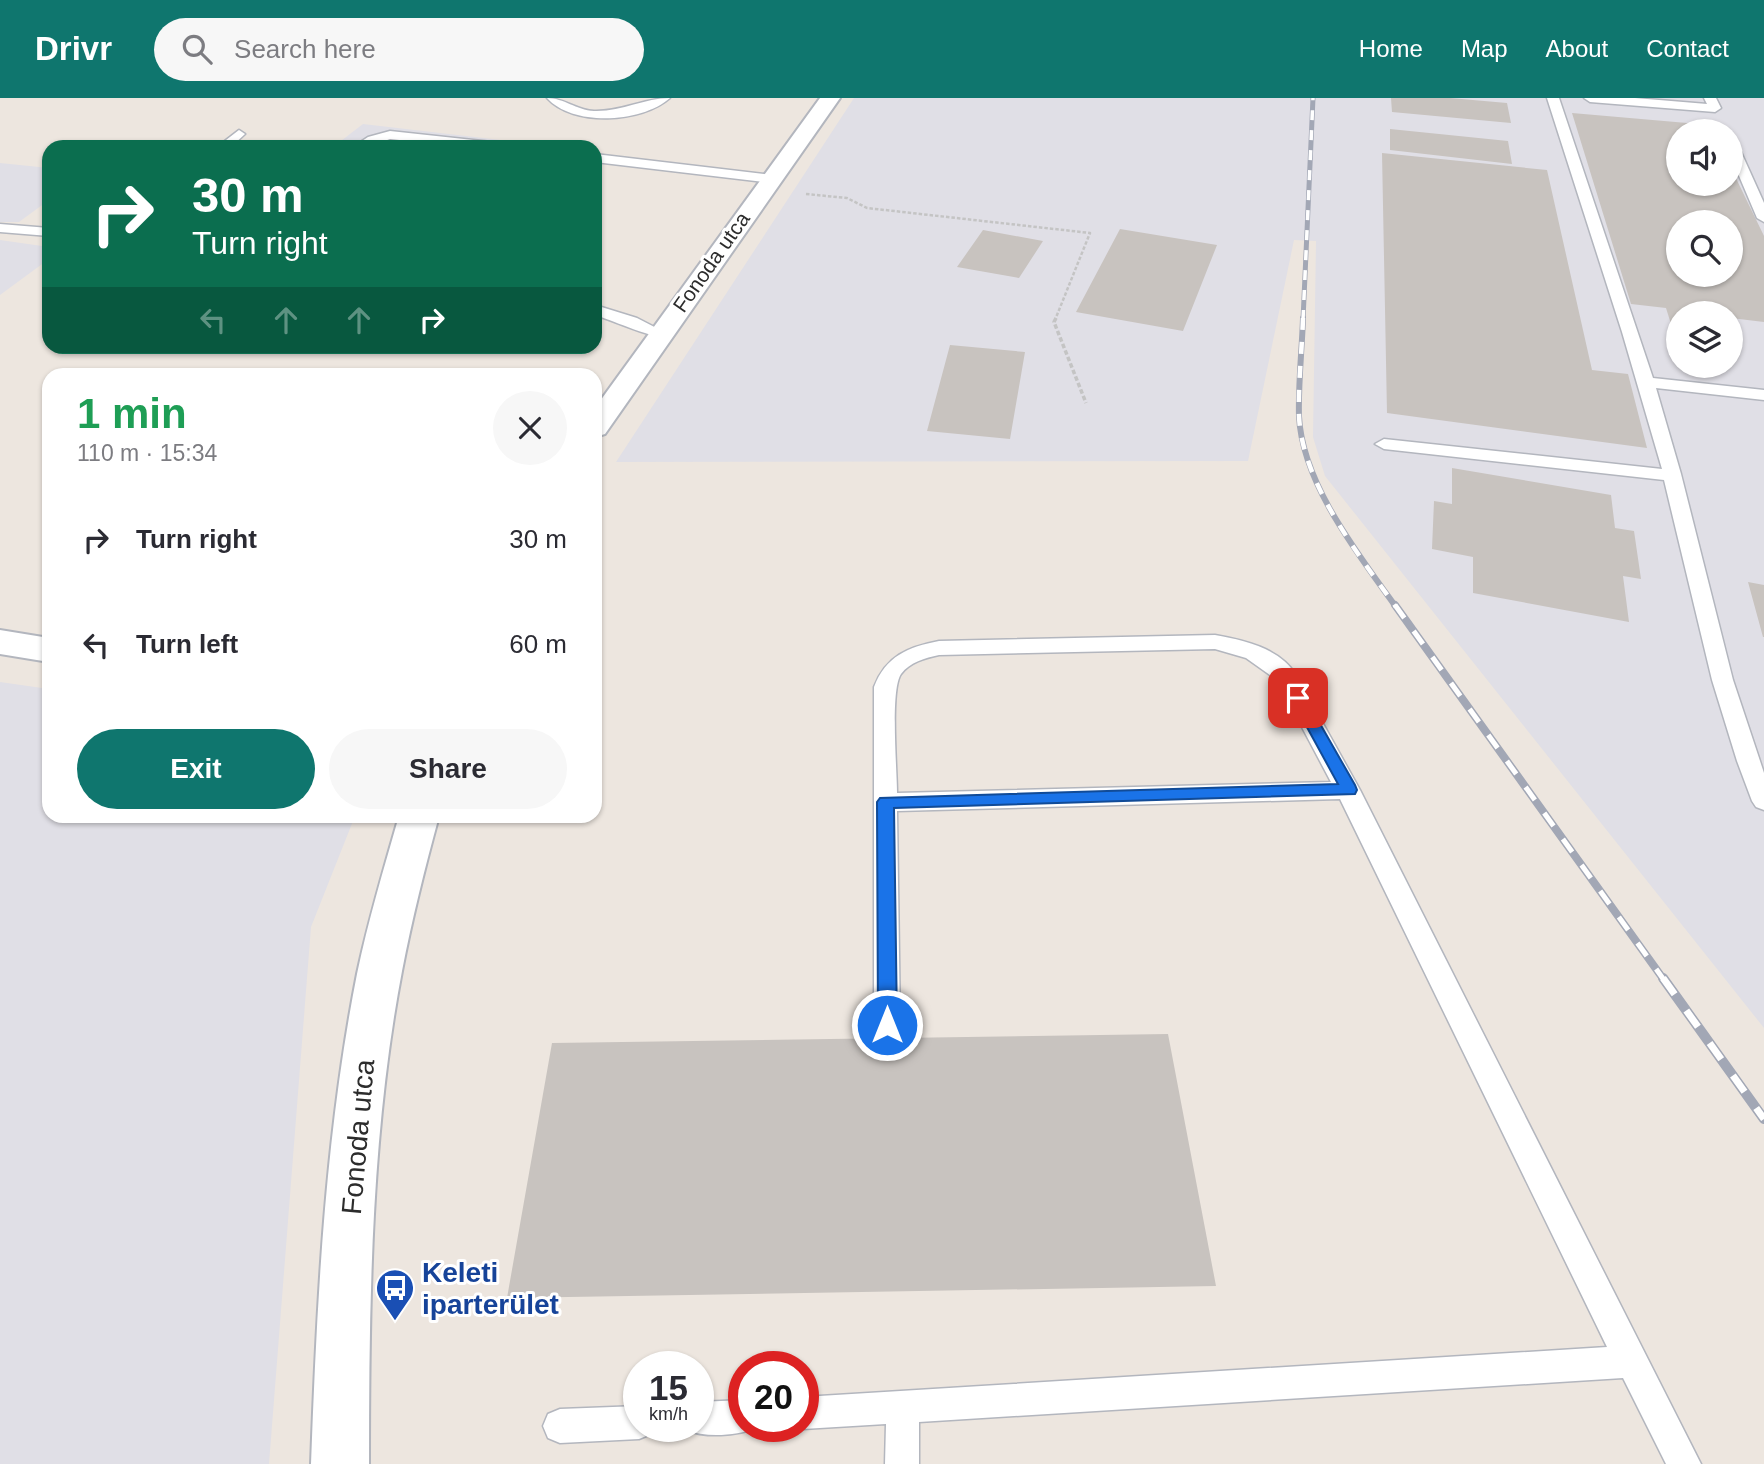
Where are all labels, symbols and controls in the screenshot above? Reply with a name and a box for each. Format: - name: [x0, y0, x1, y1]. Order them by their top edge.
- search box: [154, 18, 644, 81]
- text: Drivr: [35, 30, 112, 67]
- icon: search: [178, 30, 216, 68]
- text: Search here: [234, 34, 376, 64]
- text: Home: [1359, 35, 1423, 62]
- text: Map: [1461, 35, 1508, 62]
- text: About: [1546, 35, 1608, 62]
- text: Contact: [1646, 35, 1729, 62]
- map controls: [1666, 119, 1743, 378]
- button: sound: [1666, 119, 1743, 196]
- icon: right: [77, 168, 168, 259]
- text: 30 m: [192, 168, 304, 222]
- street label: Fonoda utca: [668, 207, 754, 316]
- button: search: [1666, 210, 1743, 287]
- text: Turn right: [192, 225, 328, 261]
- icon: left: [194, 301, 232, 339]
- icon: ahead: [267, 301, 305, 339]
- icon: ahead: [340, 301, 378, 339]
- icon: right: [413, 301, 451, 339]
- button: layers: [1666, 301, 1743, 378]
- text: 1 min: [77, 390, 187, 437]
- button: close: [493, 391, 567, 465]
- text: 110 m · 15:34: [77, 440, 217, 466]
- icon: right: [77, 521, 115, 559]
- text: Turn right: [136, 524, 257, 554]
- text: 30 m: [509, 524, 567, 554]
- icon: left: [77, 626, 115, 664]
- text: Turn left: [136, 629, 238, 659]
- text: 60 m: [509, 629, 567, 659]
- pin: [1268, 668, 1328, 728]
- icon: arrive: [1279, 679, 1317, 717]
- button: Exit: [77, 729, 315, 809]
- button: Share: [329, 729, 567, 809]
- position arrow: [850, 988, 924, 1062]
- street label: Fonoda utca: [336, 1058, 380, 1216]
- place label: Keleti iparterület: [422, 1257, 559, 1320]
- bus stop icon: Keleti iparterület: [374, 1267, 416, 1322]
- speed limit sign: 20: [728, 1351, 819, 1442]
- text: 15: [649, 1368, 688, 1407]
- text: km/h: [649, 1404, 688, 1424]

